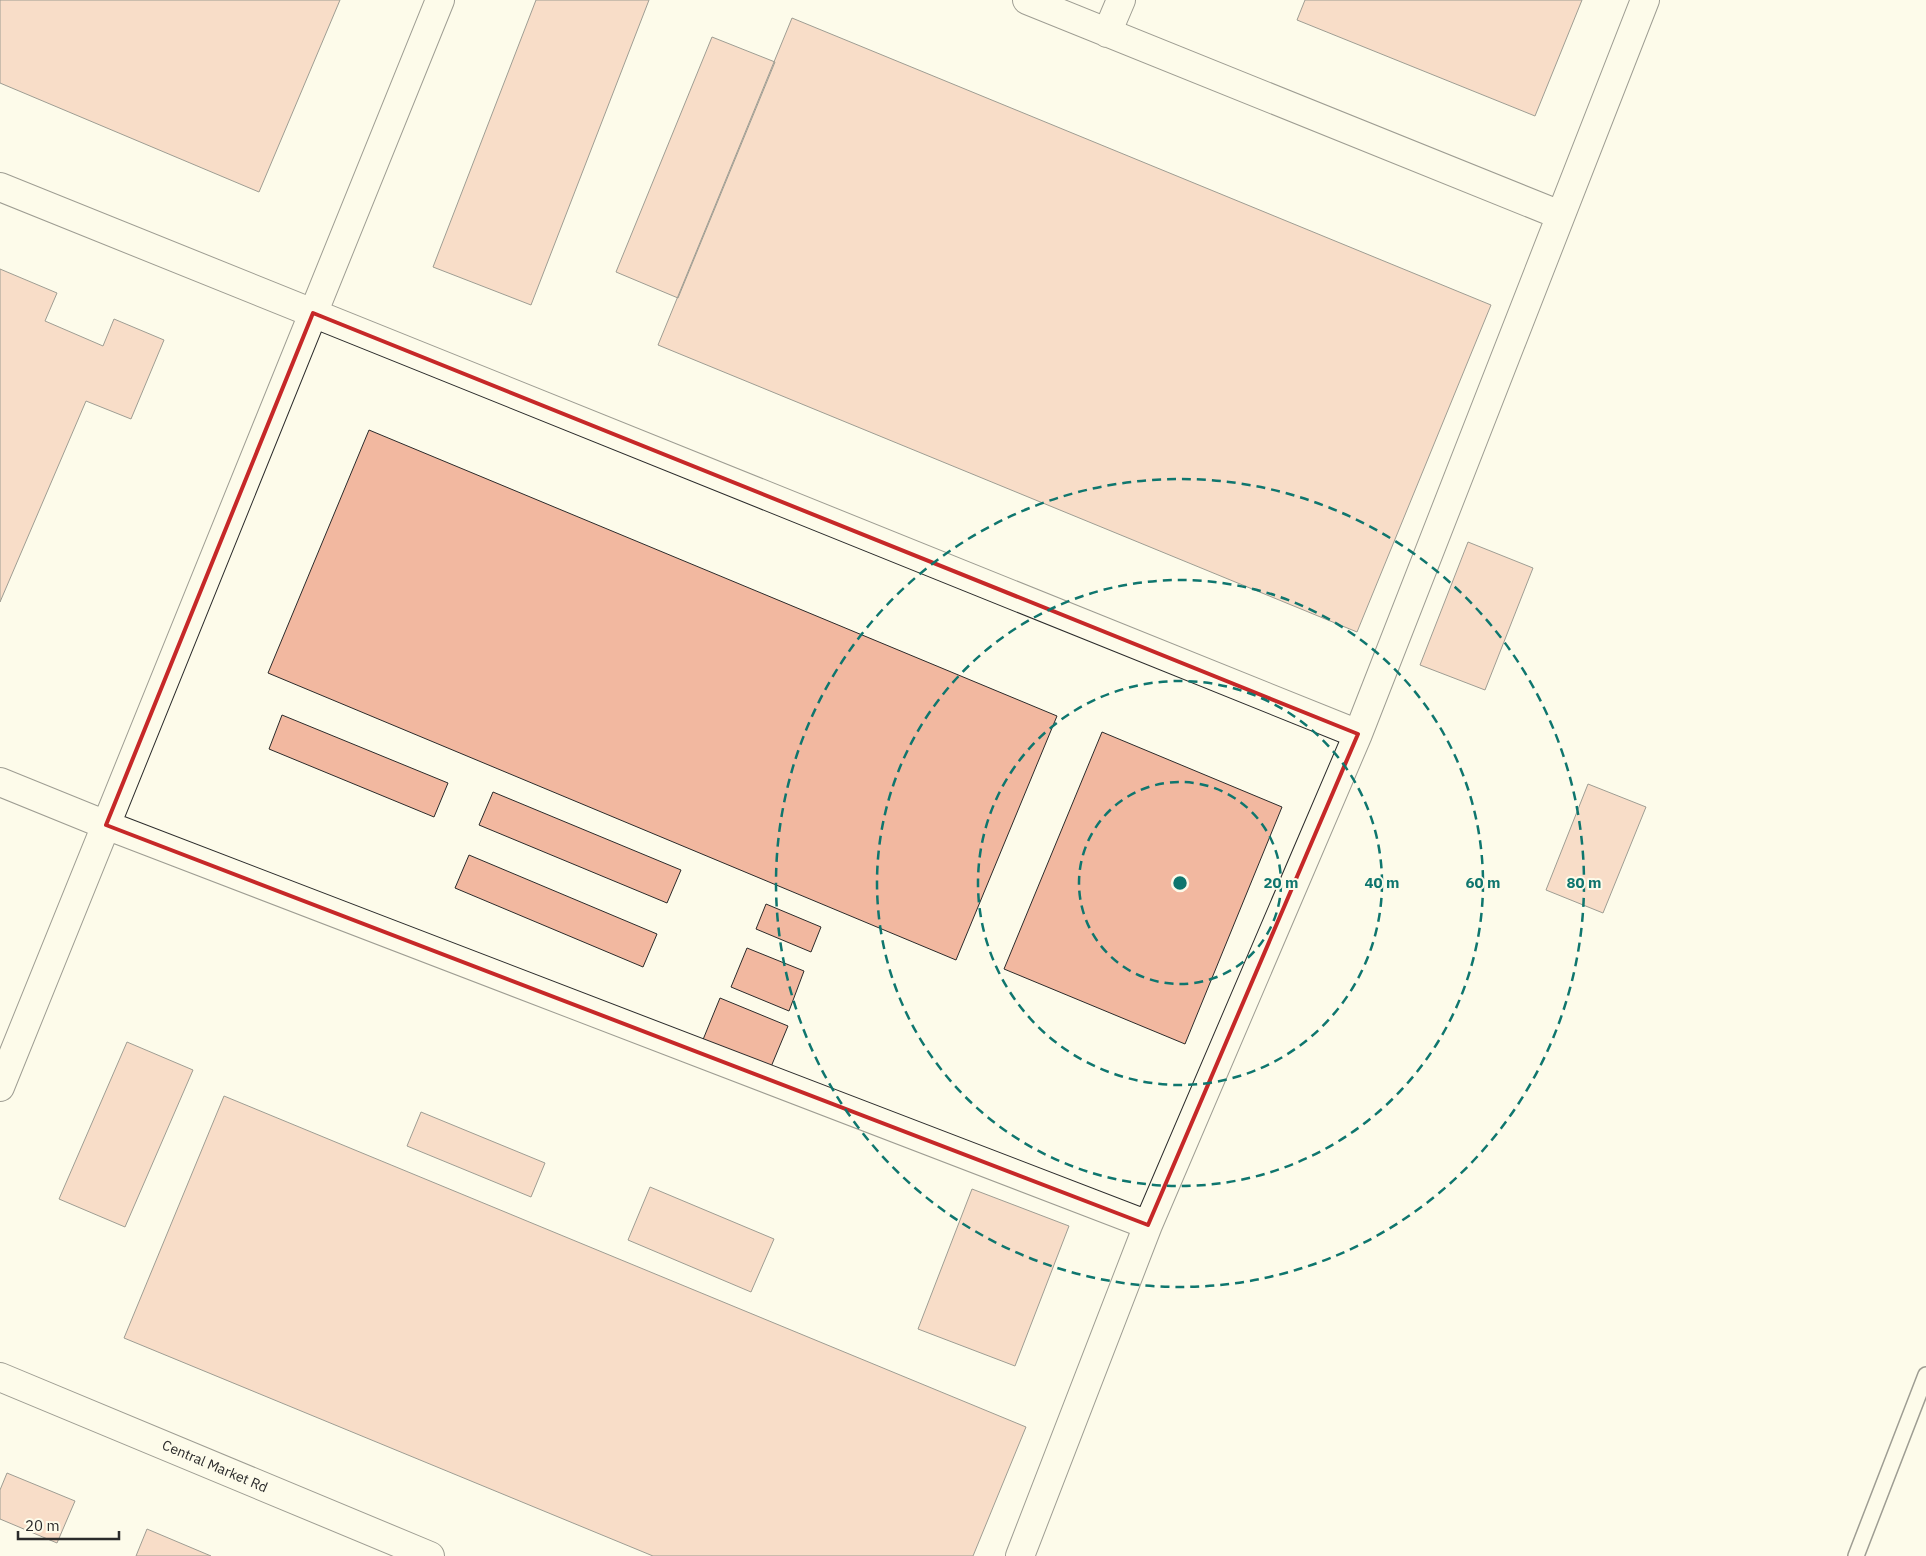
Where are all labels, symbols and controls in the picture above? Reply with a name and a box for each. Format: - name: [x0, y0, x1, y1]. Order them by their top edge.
- text: 20 m: [1264, 873, 1298, 892]
- text: 40 m: [1365, 873, 1399, 892]
- text: 60 m: [1466, 873, 1500, 892]
- text: 80 m: [1567, 873, 1601, 892]
- centre of rings: [1171, 874, 1189, 892]
- street label: Central Market Rd: [160, 1436, 270, 1496]
- scale bar: [18, 1508, 119, 1540]
- text: 20 m: [25, 1516, 60, 1535]

